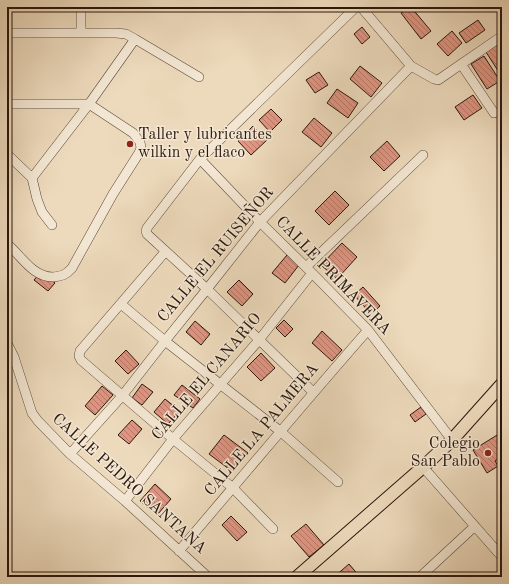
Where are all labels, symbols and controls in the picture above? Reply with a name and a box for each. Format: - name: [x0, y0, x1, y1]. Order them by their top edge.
- place label: Taller y lubricantes wilkin y el flaco: [138, 127, 272, 161]
- marker: Taller y lubricantes wilkin y el flaco: [125, 139, 135, 149]
- street label: CALLE EL RUISEÑOR: [151, 181, 277, 326]
- street label: CALLE PRIMAVERA: [272, 214, 394, 338]
- street label: CALLE EL CANARIO: [149, 310, 265, 444]
- street label: CALLE LA PALMERA: [202, 361, 322, 499]
- street label: CALLE PEDRO SANTANA: [49, 411, 209, 557]
- place label: Colegio San Pablo: [411, 436, 480, 470]
- marker: Colegio San Pablo: [483, 448, 493, 458]

